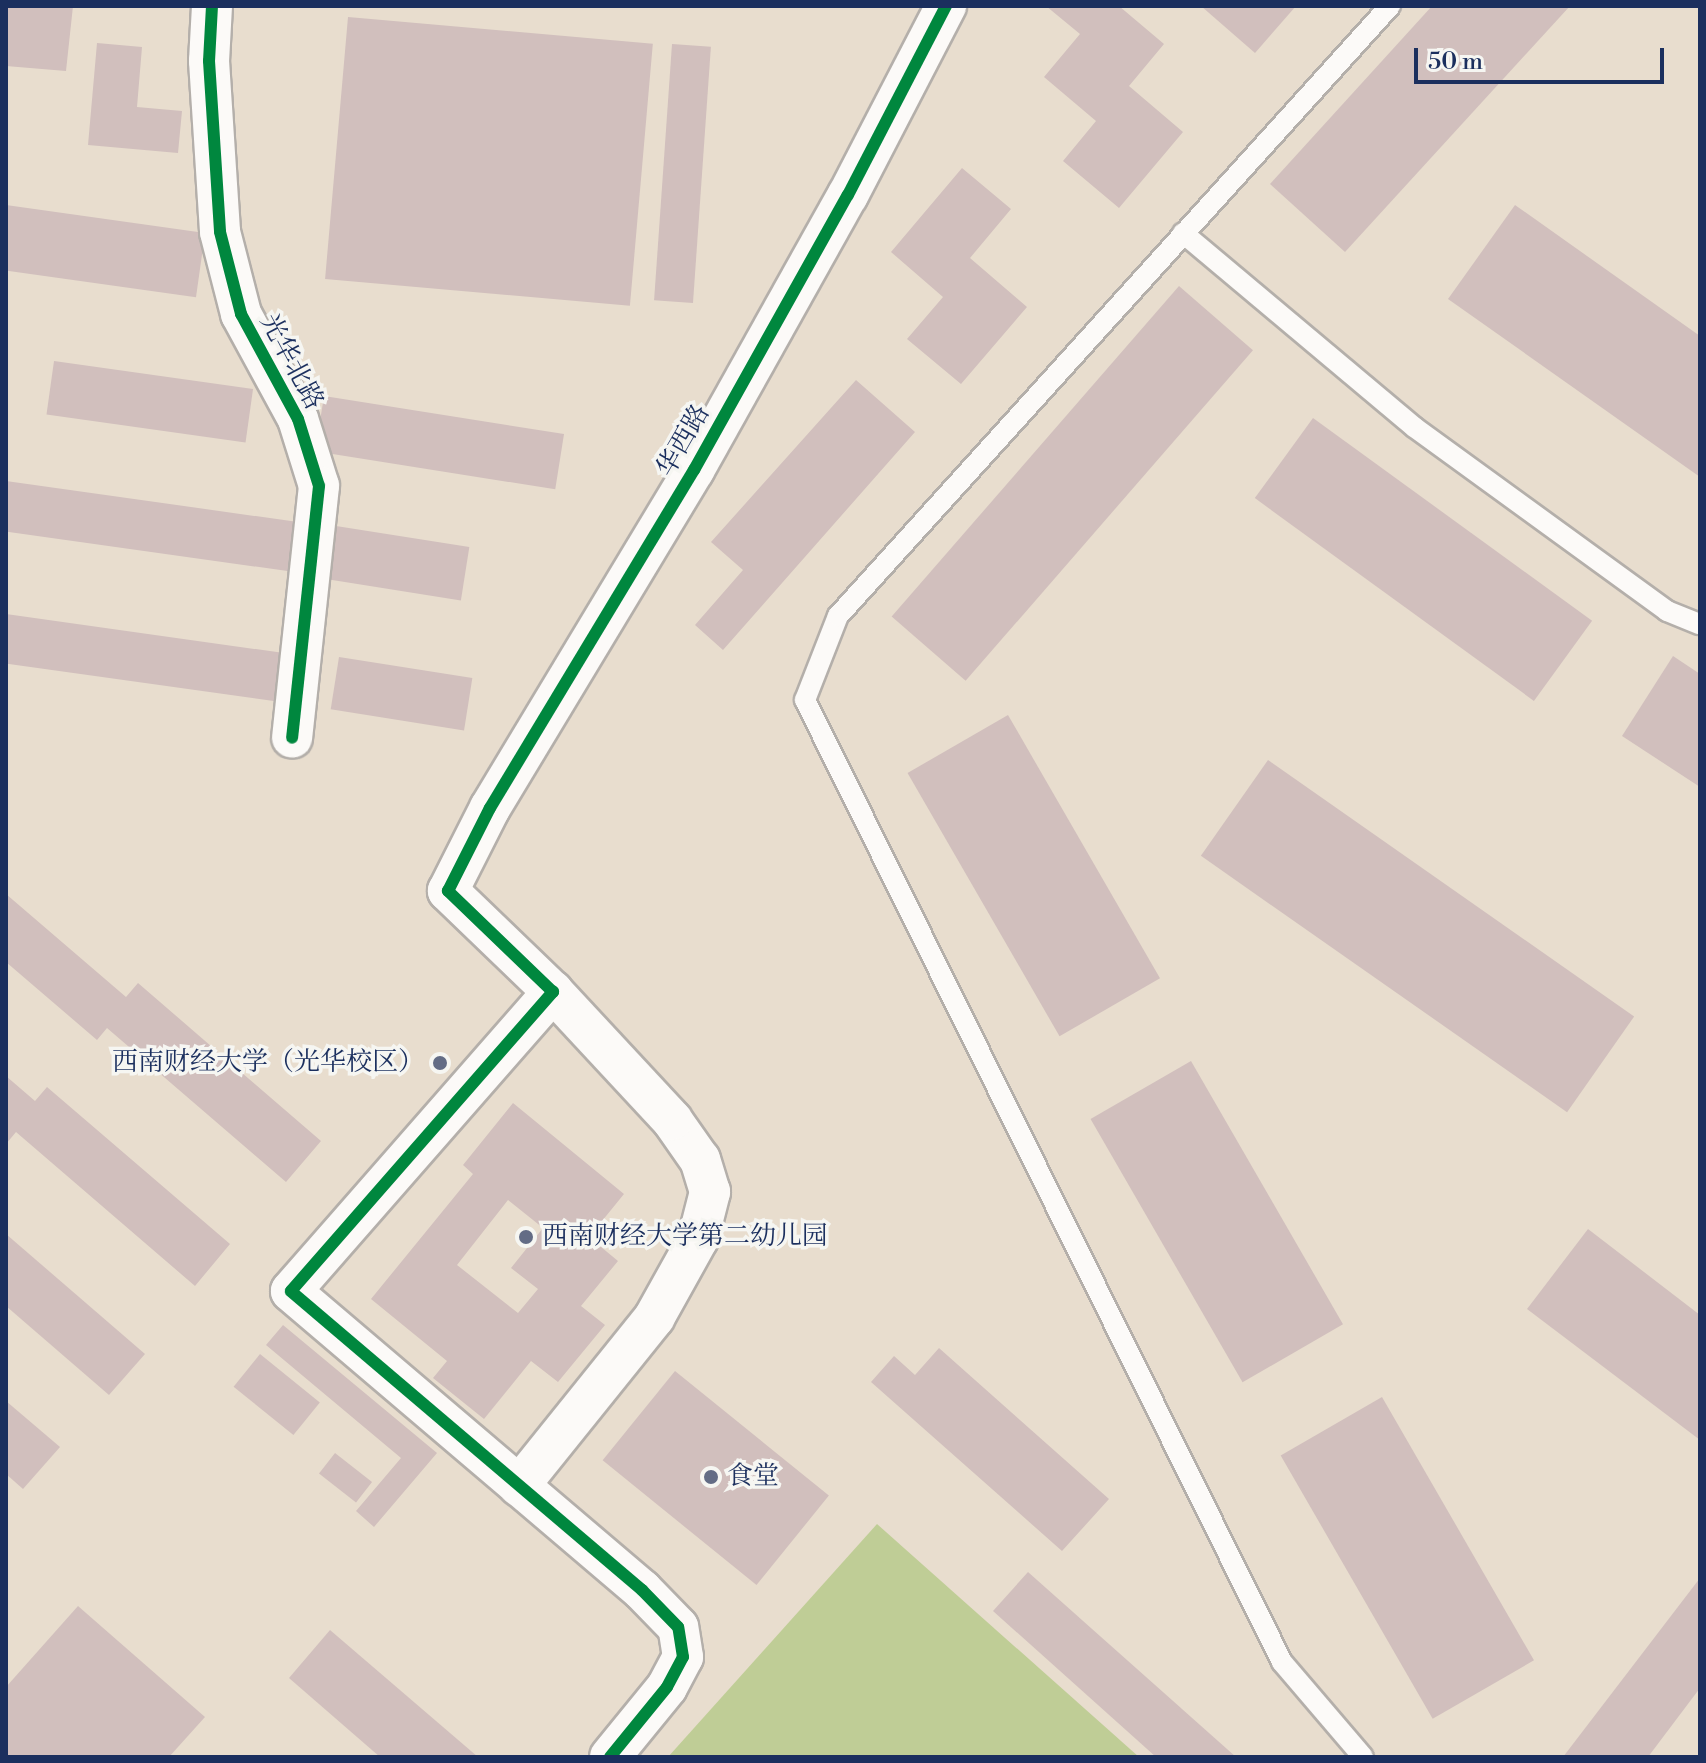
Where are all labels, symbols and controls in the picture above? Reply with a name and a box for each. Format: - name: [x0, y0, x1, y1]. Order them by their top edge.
- scale bar: [1418, 32, 1668, 82]
- text: 50 m: [1428, 47, 1483, 77]
- street label: 光华北路: [253, 309, 329, 415]
- street label: 华西路: [651, 399, 717, 483]
- place label: 西南财经大学（光华校区）: [112, 1047, 424, 1079]
- marker: 西南财经大学（光华校区）: [431, 1054, 449, 1072]
- place label: 西南财经大学第二幼儿园: [542, 1221, 828, 1253]
- marker: 西南财经大学第二幼儿园: [517, 1228, 535, 1246]
- place label: 食堂: [727, 1461, 779, 1493]
- marker: 食堂: [702, 1468, 720, 1486]

